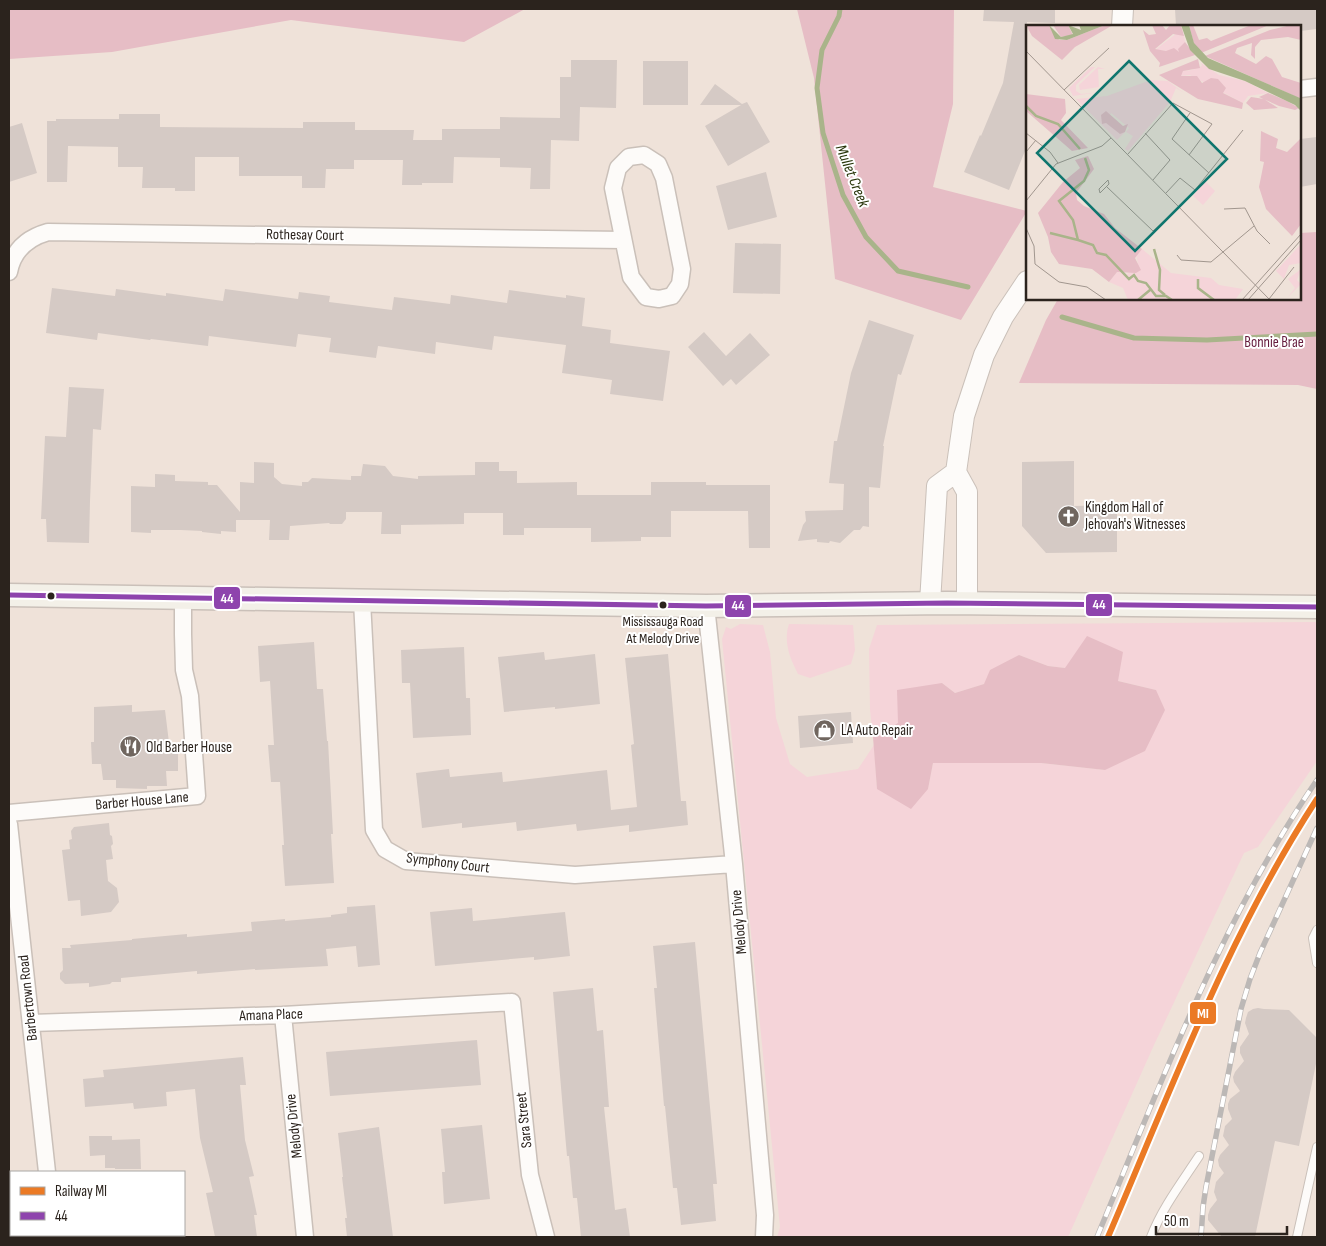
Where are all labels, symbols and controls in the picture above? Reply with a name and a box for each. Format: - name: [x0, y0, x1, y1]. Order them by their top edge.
- inset map: [1026, 25, 1301, 300]
- water label: Mullet Creek: [831, 142, 873, 211]
- street label: Rothesay Court: [266, 225, 345, 245]
- park label: Bonnie Brae: [1244, 333, 1304, 352]
- place label: Kingdom Hall of Jehovah's Witnesses: [1084, 498, 1186, 534]
- church icon: Kingdom Hall of Jehovah's Witnesses: [1057, 504, 1081, 528]
- line badge: 44: [213, 586, 241, 610]
- text: 44: [220, 590, 234, 607]
- unlabelled marker: [46, 591, 56, 601]
- line badge: 44: [1085, 593, 1113, 617]
- line badge: 44: [724, 594, 752, 618]
- text: 44: [1092, 596, 1106, 613]
- text: 44: [731, 597, 745, 614]
- marker: Mississauga Road At Melody Drive: [658, 600, 668, 610]
- place label: Mississauga Road At Melody Drive: [623, 613, 704, 647]
- shop icon: LA Auto Repair: [813, 718, 837, 742]
- place label: LA Auto Repair: [841, 721, 914, 740]
- restaurant icon: Old Barber House: [118, 735, 142, 759]
- place label: Old Barber House: [146, 738, 232, 757]
- street label: Barber House Lane: [95, 787, 189, 815]
- street label: Symphony Court: [405, 848, 491, 878]
- street label: Melody Drive: [727, 889, 751, 955]
- street label: Barbertown Road: [14, 954, 42, 1042]
- line badge: MI: [1189, 1001, 1217, 1025]
- street label: Amana Place: [238, 1004, 303, 1026]
- text: MI: [1197, 1005, 1209, 1022]
- street label: Sara Street: [512, 1091, 536, 1149]
- street label: Melody Drive: [281, 1093, 307, 1159]
- legend: [10, 1171, 185, 1236]
- text: Railway MI: [55, 1182, 107, 1201]
- scale bar: [1156, 1204, 1287, 1236]
- text: 44: [55, 1207, 68, 1226]
- text: 50 m: [1164, 1212, 1189, 1231]

